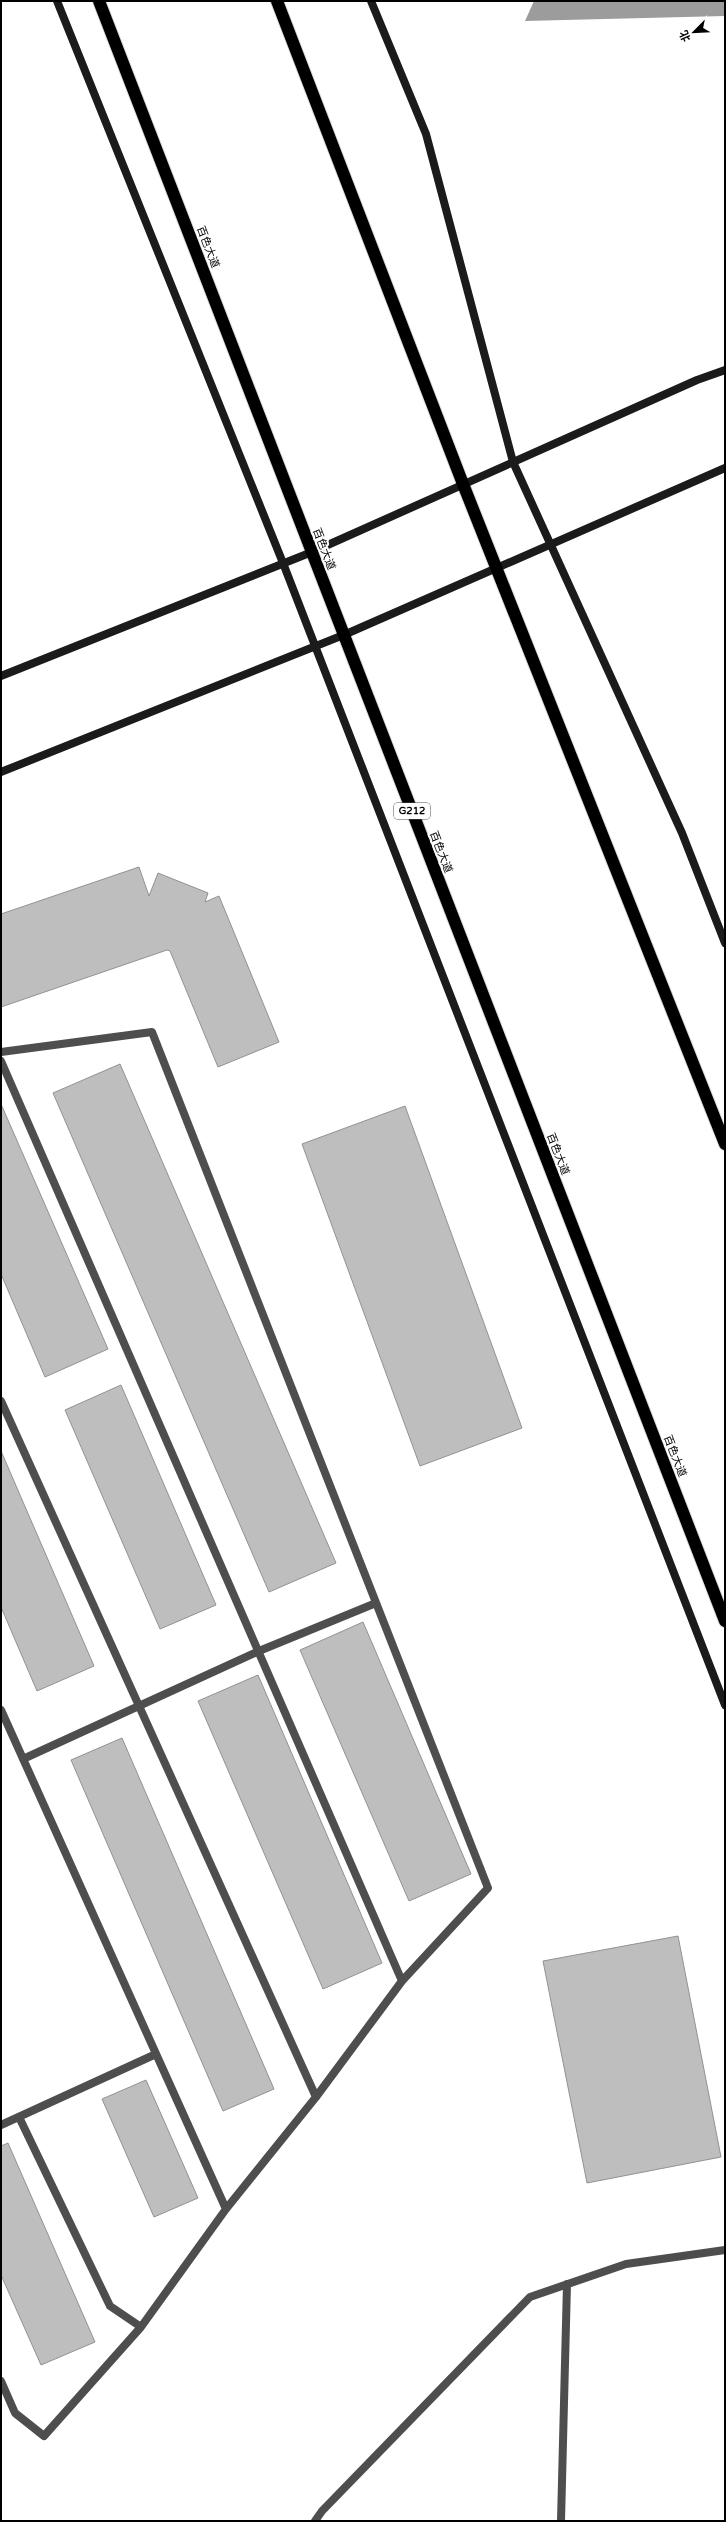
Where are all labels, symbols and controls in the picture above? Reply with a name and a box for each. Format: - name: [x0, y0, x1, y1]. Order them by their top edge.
- north arrow: [674, 12, 714, 52]
- text: 北: [677, 28, 693, 44]
- street label: 百色大道: [194, 224, 222, 270]
- street label: 百色大道: [310, 526, 338, 572]
- road number: G212: [394, 803, 430, 819]
- street label: 百色大道: [427, 829, 455, 875]
- street label: 百色大道: [544, 1131, 572, 1177]
- street label: 百色大道: [661, 1433, 689, 1479]

